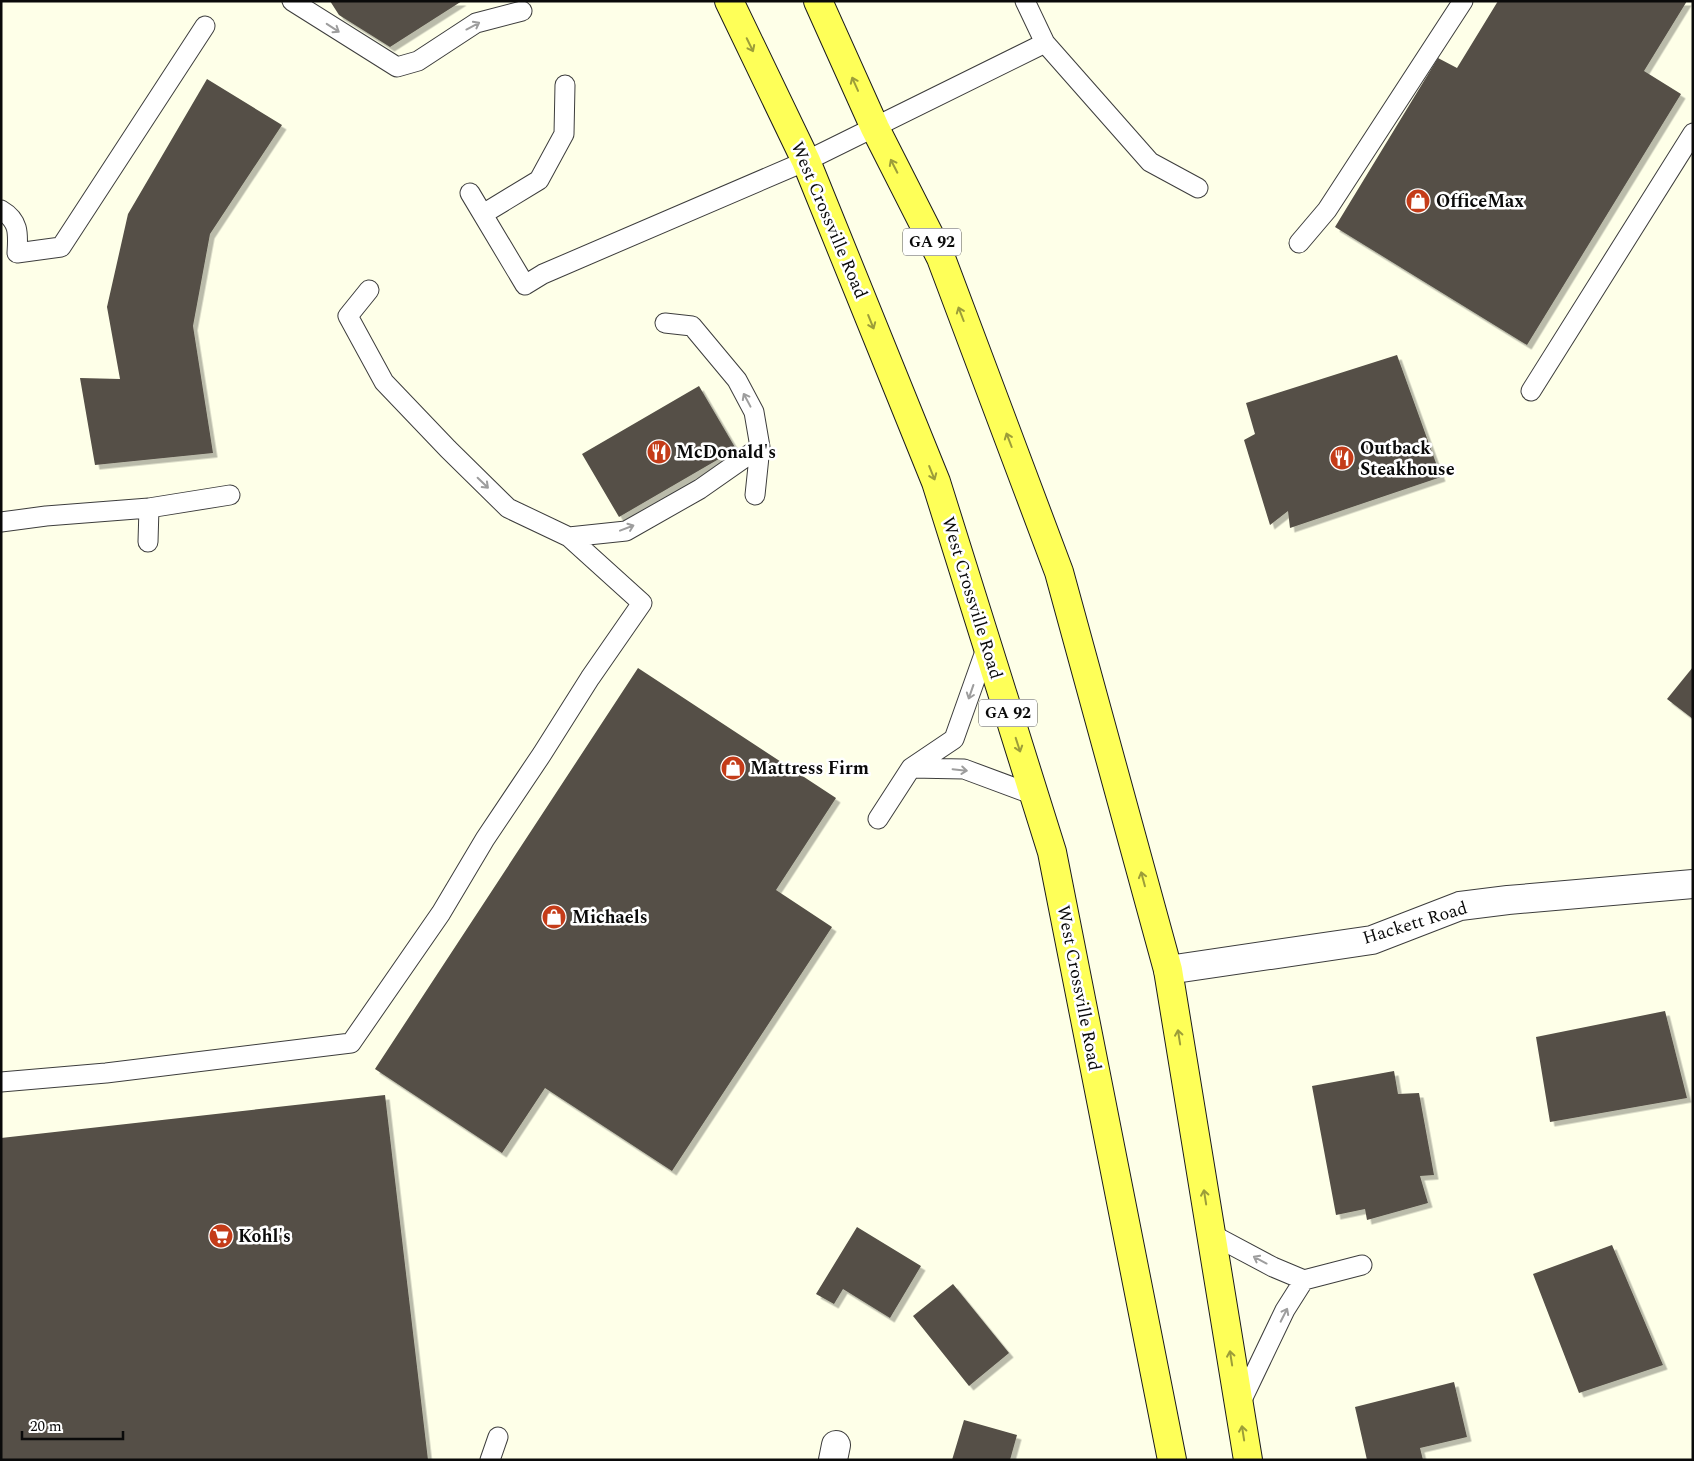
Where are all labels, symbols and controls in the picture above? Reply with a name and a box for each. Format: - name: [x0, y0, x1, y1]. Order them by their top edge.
- one-way arrow: [465, 21, 480, 30]
- one-way arrow: [326, 23, 340, 33]
- one-way arrow: [746, 37, 755, 52]
- one-way arrow: [850, 77, 860, 92]
- street label: West Crossville Road: [784, 137, 874, 303]
- one-way arrow: [889, 159, 898, 174]
- shop icon: OfficeMax: [1405, 188, 1431, 214]
- place label: OfficeMax: [1436, 188, 1524, 215]
- road number: GA 92: [903, 228, 961, 256]
- one-way arrow: [956, 307, 966, 322]
- one-way arrow: [867, 314, 876, 329]
- one-way arrow: [742, 393, 751, 408]
- one-way arrow: [1004, 433, 1013, 448]
- place label: Outback Steakhouse: [1360, 435, 1455, 483]
- restaurant icon: McDonald's: [646, 439, 672, 465]
- place label: McDonald's: [676, 439, 776, 466]
- restaurant icon: Outback Steakhouse: [1329, 445, 1355, 471]
- one-way arrow: [928, 465, 937, 480]
- one-way arrow: [476, 477, 489, 489]
- street label: West Crossville Road: [934, 514, 1010, 682]
- one-way arrow: [619, 523, 634, 532]
- one-way arrow: [966, 684, 975, 699]
- road number: GA 92: [979, 700, 1037, 726]
- one-way arrow: [1014, 736, 1024, 752]
- shop icon: Mattress Firm: [720, 755, 746, 781]
- place label: Mattress Firm: [750, 755, 869, 782]
- one-way arrow: [952, 765, 968, 775]
- one-way arrow: [1138, 871, 1147, 887]
- street label: Hackett Road: [1359, 894, 1471, 952]
- street label: West Crossville Road: [1050, 903, 1108, 1073]
- shop icon: Michaels: [541, 904, 567, 930]
- place label: Michaels: [572, 904, 648, 931]
- one-way arrow: [1173, 1029, 1183, 1045]
- one-way arrow: [1200, 1190, 1210, 1206]
- supermarket icon: Kohl's: [208, 1223, 234, 1249]
- place label: Kohl's: [238, 1223, 291, 1250]
- one-way arrow: [1253, 1255, 1268, 1264]
- one-way arrow: [1280, 1308, 1289, 1323]
- one-way arrow: [1226, 1350, 1236, 1366]
- scale bar: [22, 1408, 124, 1440]
- text: 20 m: [30, 1415, 62, 1438]
- one-way arrow: [1238, 1425, 1248, 1441]

